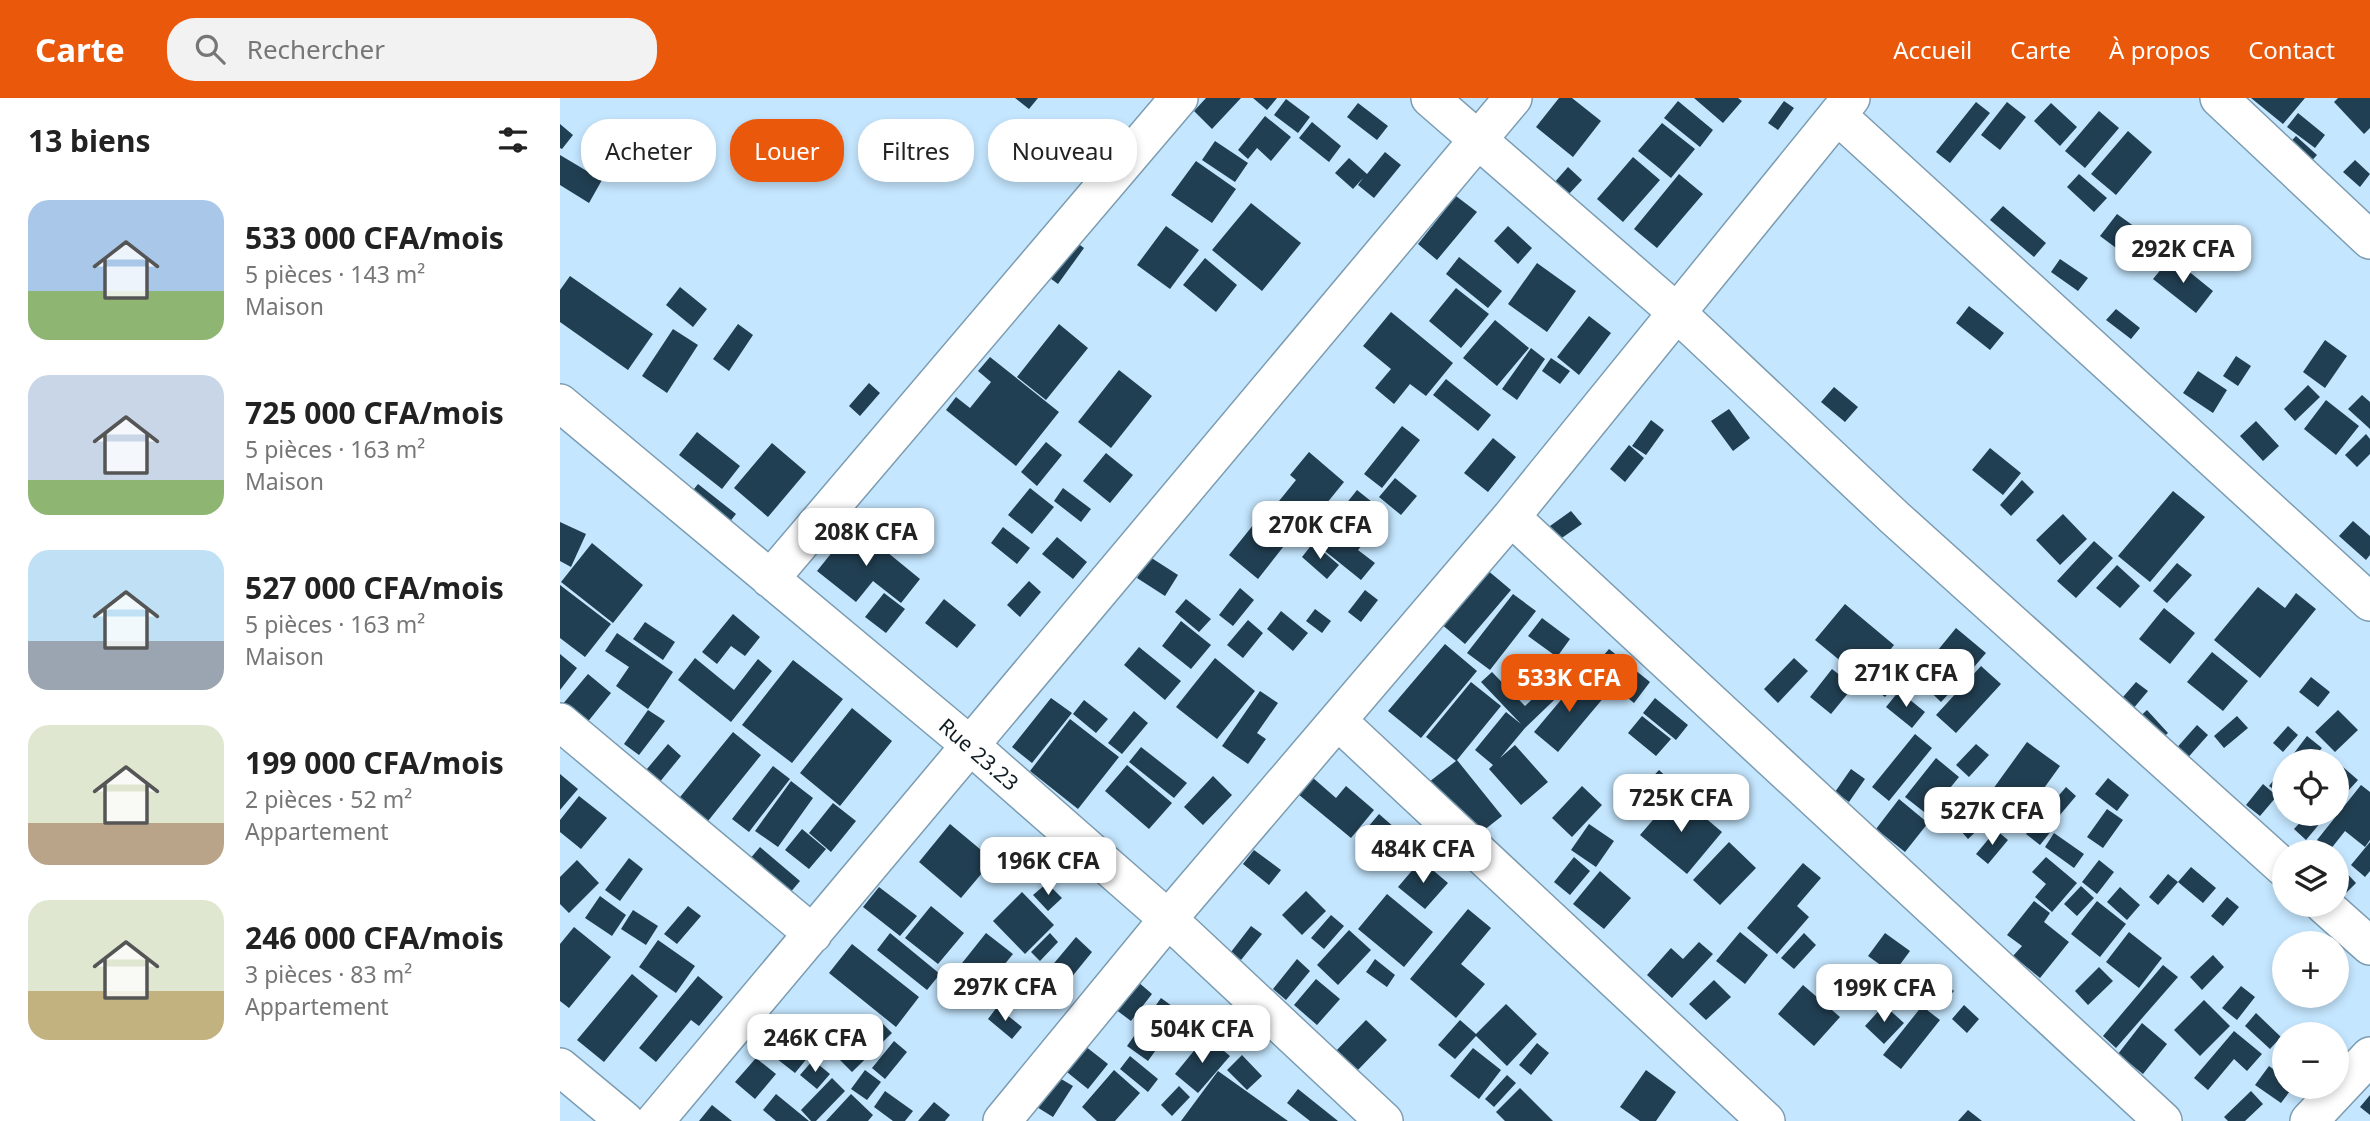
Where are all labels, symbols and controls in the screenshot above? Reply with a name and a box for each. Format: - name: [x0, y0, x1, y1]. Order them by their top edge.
- search box: [167, 18, 657, 81]
- text: Carte: [35, 27, 125, 72]
- icon: search: [191, 30, 229, 68]
- text: Rechercher: [247, 31, 385, 67]
- text: Accueil: [1893, 33, 1972, 66]
- text: Carte: [2010, 33, 2071, 66]
- text: À propos: [2109, 33, 2210, 66]
- text: Contact: [2248, 33, 2335, 66]
- chip: Acheter: [581, 119, 716, 182]
- chip: Louer: [730, 119, 844, 182]
- chip: Filtres: [858, 119, 974, 182]
- chip: Nouveau: [988, 119, 1137, 182]
- text: 13 biens: [28, 120, 151, 161]
- icon: filters: [494, 121, 532, 159]
- text: 533 000 CFA/mois: [245, 217, 504, 258]
- pin: 292K CFA: [2111, 226, 2255, 285]
- icon: home: [84, 228, 168, 312]
- text: 292K CFA: [2131, 232, 2235, 264]
- text: 5 pièces · 143 m²: [245, 258, 425, 290]
- text: Maison: [245, 290, 324, 322]
- text: 725 000 CFA/mois: [245, 392, 504, 433]
- icon: home: [84, 403, 168, 487]
- text: 5 pièces · 163 m²: [245, 433, 425, 465]
- text: Maison: [245, 465, 324, 497]
- pin: 270K CFA: [1248, 502, 1392, 561]
- pin: 208K CFA: [794, 508, 938, 568]
- text: 270K CFA: [1268, 508, 1372, 540]
- text: 208K CFA: [814, 515, 918, 547]
- text: 527 000 CFA/mois: [245, 567, 504, 608]
- icon: home: [84, 578, 168, 662]
- text: 5 pièces · 163 m²: [245, 608, 425, 640]
- text: Maison: [245, 640, 324, 672]
- pin: 271K CFA: [1834, 650, 1978, 709]
- pin: 533K CFA: [1497, 654, 1641, 714]
- text: 271K CFA: [1854, 656, 1958, 688]
- text: 533K CFA: [1517, 661, 1621, 693]
- street label: Rue 23.23: [933, 712, 1025, 796]
- text: 199 000 CFA/mois: [245, 742, 504, 783]
- map controls: [2272, 749, 2349, 1099]
- button: locate: [2272, 749, 2349, 826]
- icon: home: [84, 753, 168, 837]
- pin: 725K CFA: [1609, 774, 1753, 834]
- text: 725K CFA: [1629, 781, 1733, 813]
- text: 2 pièces · 52 m²: [245, 783, 412, 815]
- pin: 527K CFA: [1920, 788, 2064, 847]
- text: 527K CFA: [1940, 794, 2044, 826]
- text: Appartement: [245, 815, 389, 847]
- pin: 484K CFA: [1351, 826, 1495, 885]
- text: 484K CFA: [1371, 832, 1475, 864]
- pin: 196K CFA: [976, 838, 1120, 897]
- button: layers: [2272, 840, 2349, 917]
- text: 196K CFA: [996, 844, 1100, 876]
- text: 246 000 CFA/mois: [245, 917, 504, 958]
- icon: home: [84, 928, 168, 1012]
- button: +: [2272, 931, 2349, 1008]
- text: 3 pièces · 83 m²: [245, 958, 412, 990]
- pin: 297K CFA: [933, 964, 1077, 1023]
- pin: 199K CFA: [1812, 964, 1956, 1024]
- text: 297K CFA: [953, 970, 1057, 1002]
- text: 199K CFA: [1832, 971, 1936, 1003]
- text: Appartement: [245, 990, 389, 1022]
- pin: 504K CFA: [1130, 1006, 1274, 1065]
- text: 504K CFA: [1150, 1012, 1254, 1044]
- pin: 246K CFA: [743, 1014, 887, 1074]
- text: 246K CFA: [763, 1021, 867, 1053]
- button: −: [2272, 1022, 2349, 1099]

